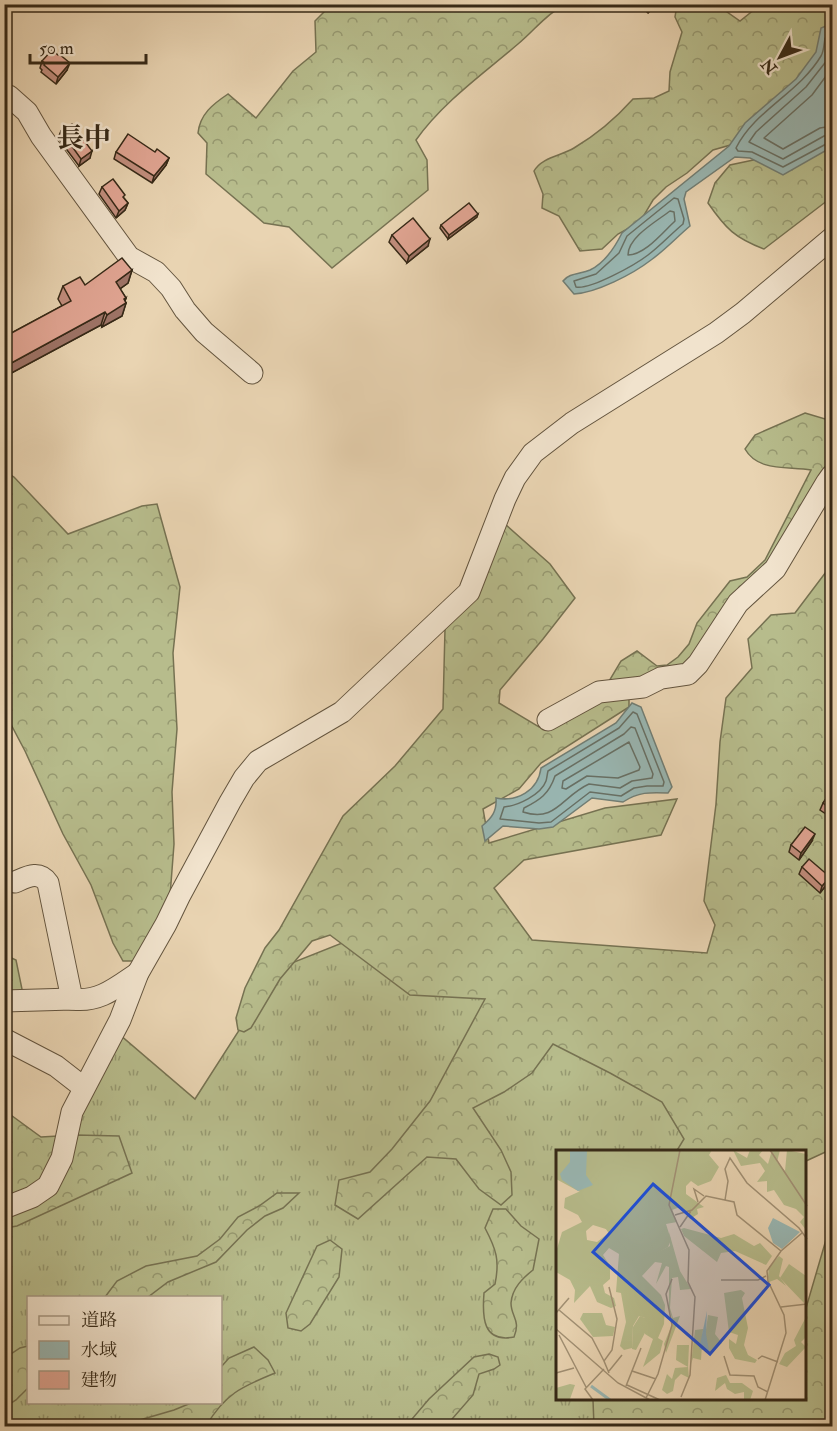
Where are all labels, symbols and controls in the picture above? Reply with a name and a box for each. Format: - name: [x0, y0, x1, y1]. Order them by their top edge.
- scale bar: [30, 27, 146, 65]
- north arrow: [750, 27, 810, 87]
- text: 50 m: [39, 37, 74, 60]
- text: N: [757, 54, 782, 79]
- district label: 長中: [57, 122, 111, 155]
- inset map: [556, 1150, 807, 1401]
- legend: [27, 1296, 222, 1404]
- text: 道路: [81, 1309, 117, 1332]
- text: 水域: [81, 1339, 117, 1362]
- text: 建物: [81, 1369, 117, 1392]

